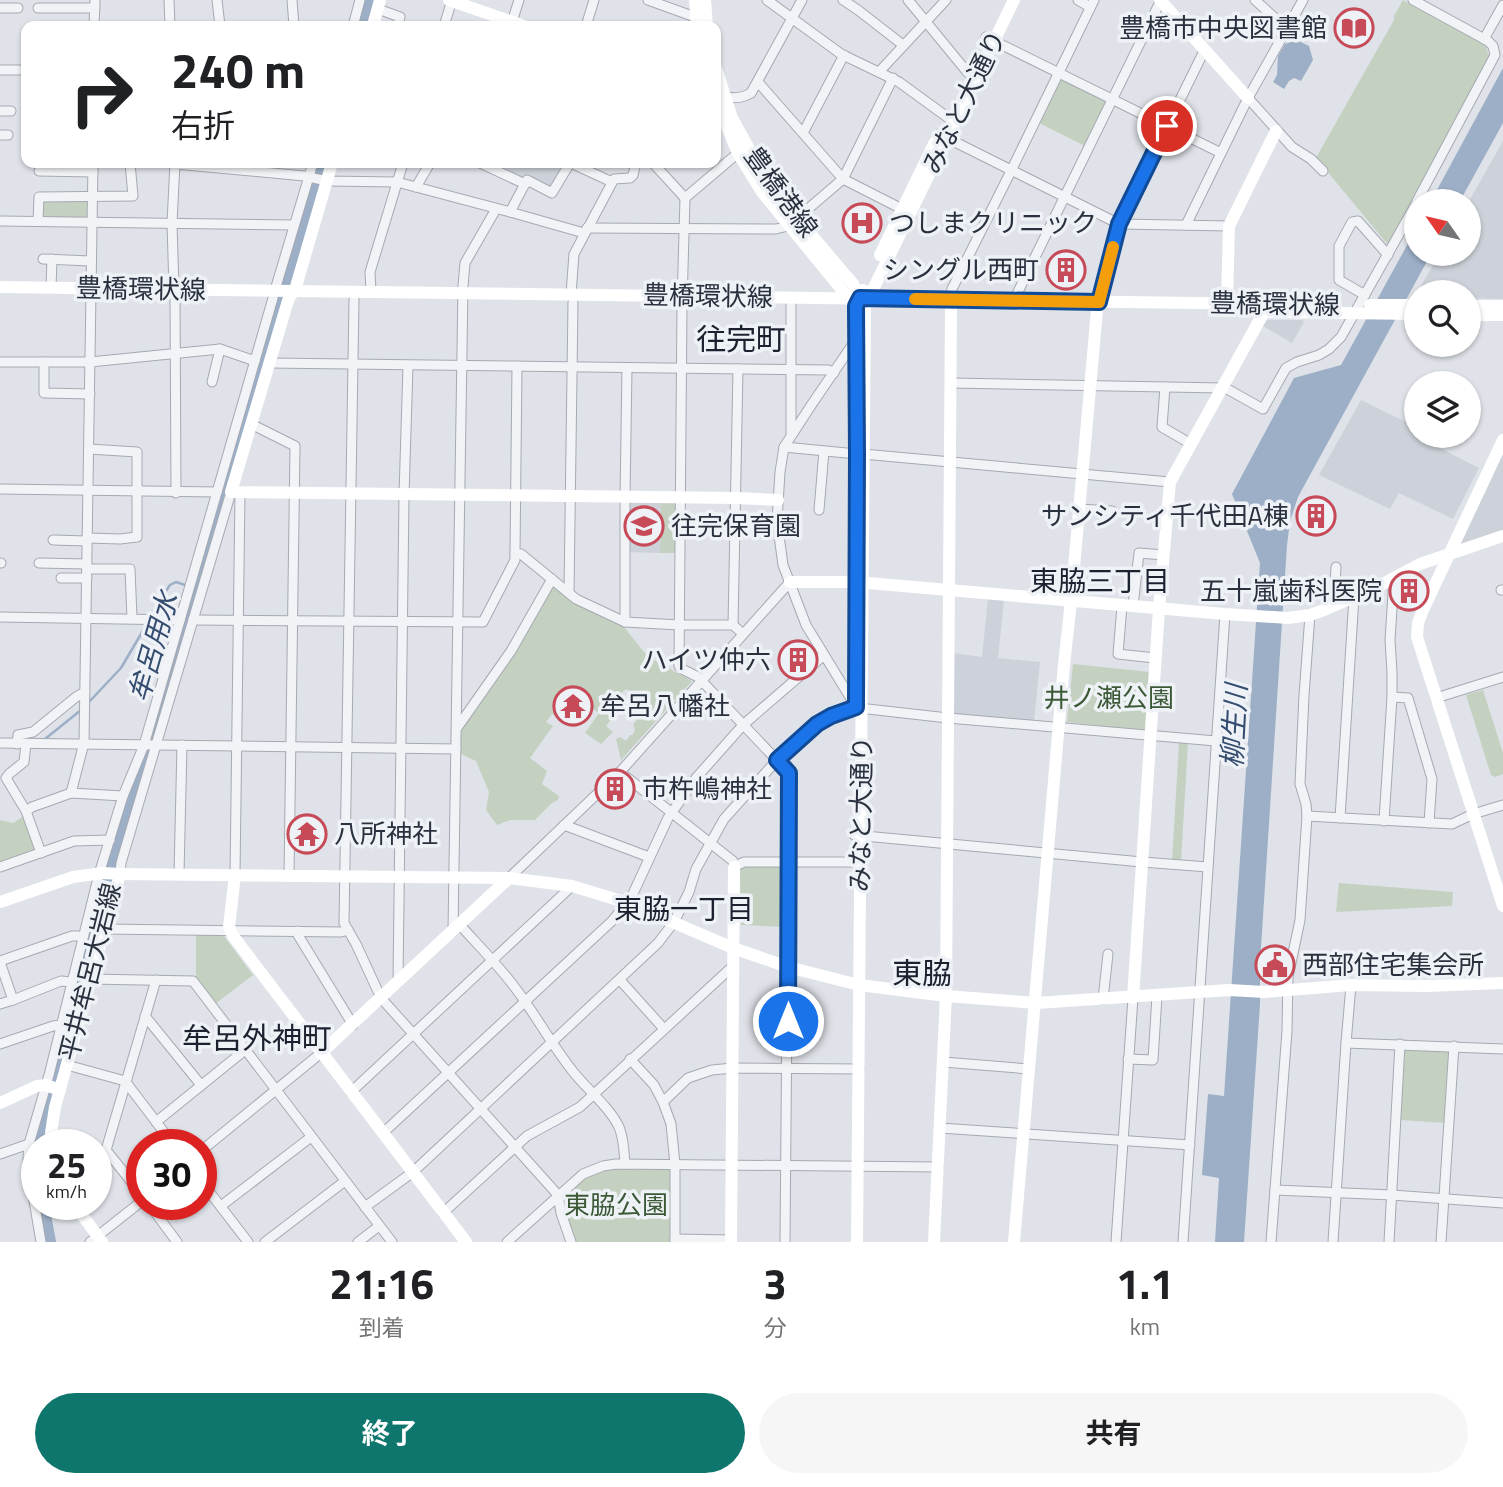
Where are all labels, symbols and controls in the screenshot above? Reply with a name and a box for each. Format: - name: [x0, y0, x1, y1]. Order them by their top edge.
- library icon: 豊橋市中央図書館: [1333, 7, 1375, 49]
- place label: 豊橋市中央図書館: [1119, 8, 1327, 47]
- street label: みなと大通り: [912, 23, 1015, 180]
- text: 240 m: [171, 32, 305, 107]
- icon: right: [56, 49, 147, 140]
- pin: [1137, 96, 1197, 156]
- text: 右折: [171, 101, 235, 149]
- icon: arrive: [1148, 107, 1186, 145]
- street label: 豊橋港線: [735, 138, 828, 245]
- north arrow: [1404, 189, 1480, 266]
- map controls: [1404, 189, 1481, 448]
- hospital icon: つしまクリニック: [841, 202, 883, 244]
- place label: つしまクリニック: [889, 203, 1097, 242]
- building icon: シングル西町: [1045, 249, 1087, 291]
- place label: シングル西町: [883, 250, 1039, 289]
- street label: 豊橋環状線: [76, 268, 206, 309]
- street label: 豊橋環状線: [643, 275, 773, 316]
- button: search: [1404, 280, 1481, 357]
- street label: 豊橋環状線: [1210, 283, 1340, 324]
- district label: 往完町: [696, 316, 786, 362]
- button: layers: [1404, 371, 1481, 448]
- building icon: サンシティ千代田A棟: [1295, 495, 1337, 537]
- place label: サンシティ千代田A棟: [1041, 496, 1289, 535]
- school or university icon: 往完保育園: [623, 505, 665, 547]
- place label: 往完保育園: [671, 506, 801, 545]
- district label: 東脇三丁目: [1030, 559, 1170, 602]
- building icon: 五十嵐歯科医院: [1388, 570, 1430, 612]
- place label: 五十嵐歯科医院: [1200, 571, 1382, 610]
- water label: 牟呂用水: [116, 584, 189, 707]
- building icon: ハイツ仲六: [777, 639, 819, 681]
- place label: ハイツ仲六: [642, 640, 771, 679]
- park label: 井ノ瀬公園: [1044, 678, 1174, 717]
- water label: 柳生川: [1210, 680, 1257, 769]
- temple icon: 牟呂八幡社: [552, 685, 594, 727]
- place label: 牟呂八幡社: [600, 686, 730, 725]
- street label: みなと大通り: [840, 736, 881, 892]
- building icon: 市杵嶋神社: [594, 768, 636, 810]
- place label: 市杵嶋神社: [642, 769, 772, 808]
- temple icon: 八所神社: [286, 813, 328, 855]
- place label: 八所神社: [334, 814, 438, 853]
- street label: 平井牟呂大岩線: [49, 879, 130, 1065]
- district label: 東脇一丁目: [614, 887, 754, 930]
- public building icon: 西部住宅集会所: [1254, 944, 1296, 986]
- place label: 西部住宅集会所: [1302, 945, 1484, 984]
- district label: 東脇: [892, 950, 952, 996]
- position arrow: [751, 984, 825, 1058]
- district label: 牟呂外神町: [182, 1015, 332, 1061]
- speed limit sign: 30: [126, 1129, 217, 1220]
- text: 25: [47, 1138, 86, 1192]
- text: km/h: [46, 1178, 87, 1205]
- park label: 東脇公園: [564, 1185, 668, 1224]
- text: 21:16: [329, 1251, 434, 1315]
- text: 3: [763, 1251, 787, 1315]
- text: 1.1: [1116, 1251, 1174, 1315]
- text: km: [1130, 1309, 1160, 1344]
- text: 到着: [359, 1310, 405, 1345]
- text: 分: [764, 1310, 787, 1345]
- button: 終了: [35, 1393, 745, 1473]
- button: 共有: [759, 1393, 1468, 1473]

